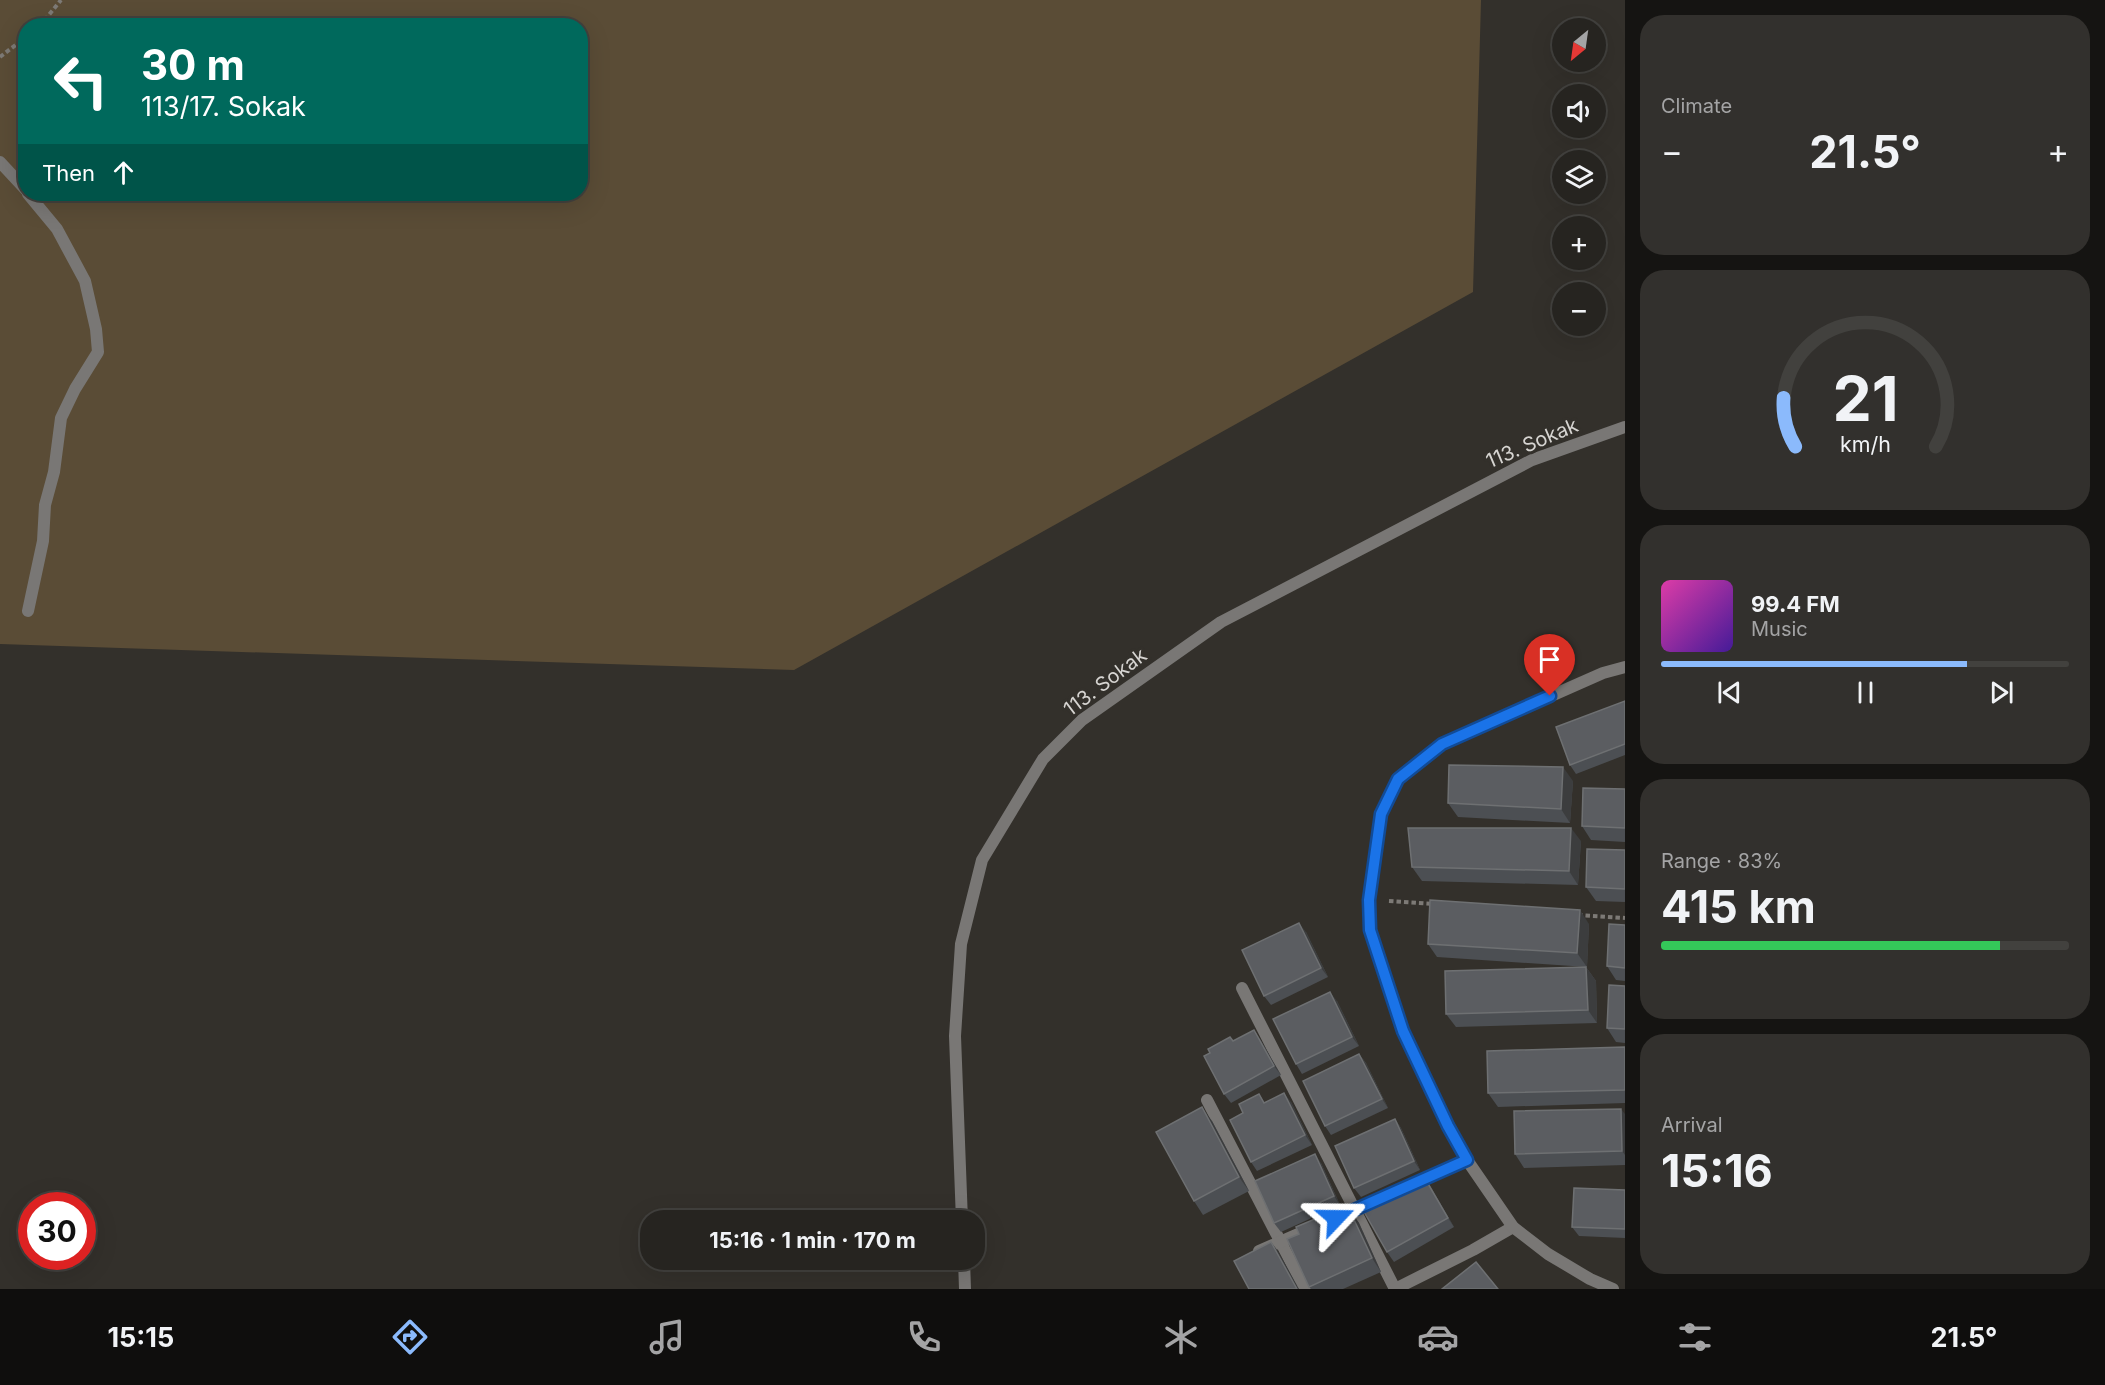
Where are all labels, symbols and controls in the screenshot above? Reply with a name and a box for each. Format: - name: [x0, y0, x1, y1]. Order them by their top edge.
- north arrow: [1552, 18, 1606, 72]
- map controls: [1552, 18, 1606, 336]
- text: 30 m: [141, 39, 245, 90]
- icon: left: [42, 42, 120, 120]
- button: sound: [1552, 84, 1606, 138]
- text: 113/17. Sokak: [141, 90, 306, 123]
- text: Climate: [1661, 94, 1732, 118]
- text: 21.5°: [1809, 124, 1921, 179]
- text: −: [1661, 131, 1683, 171]
- text: +: [2047, 131, 2069, 171]
- button: layers: [1552, 150, 1606, 204]
- icon: ahead: [107, 156, 140, 189]
- text: Then: [42, 160, 95, 186]
- button: +: [1552, 216, 1606, 270]
- button: −: [1552, 282, 1606, 336]
- text: 21: [1832, 361, 1898, 436]
- street label: 113. Sokak: [1482, 413, 1582, 473]
- text: km/h: [1840, 431, 1890, 457]
- text: 99.4 FM: [1751, 591, 1840, 617]
- text: Music: [1751, 617, 1808, 641]
- pin: [1524, 634, 1575, 696]
- street label: 113. Sokak: [1059, 643, 1151, 721]
- icon: arrive: [1533, 643, 1566, 676]
- icon: previous: [1713, 676, 1746, 709]
- icon: pause: [1849, 676, 1882, 709]
- icon: next: [1985, 676, 2018, 709]
- text: Range · 83%: [1661, 849, 1782, 873]
- text: 415 km: [1661, 879, 1816, 934]
- text: Arrival: [1661, 1113, 1723, 1137]
- text: 15:16: [1661, 1143, 1773, 1198]
- position arrow: [1304, 1186, 1368, 1250]
- speed limit sign: 30: [18, 1192, 96, 1270]
- text: 15:16 · 1 min · 170 m: [709, 1227, 916, 1253]
- icon: directions: [389, 1316, 431, 1358]
- icon: music: [646, 1316, 688, 1358]
- icon: phone: [903, 1316, 945, 1358]
- icon: climate: [1160, 1316, 1202, 1358]
- icon: car: [1417, 1316, 1459, 1358]
- icon: filters: [1674, 1316, 1716, 1358]
- text: 15:15: [107, 1321, 174, 1354]
- text: 21.5°: [1931, 1321, 1998, 1354]

